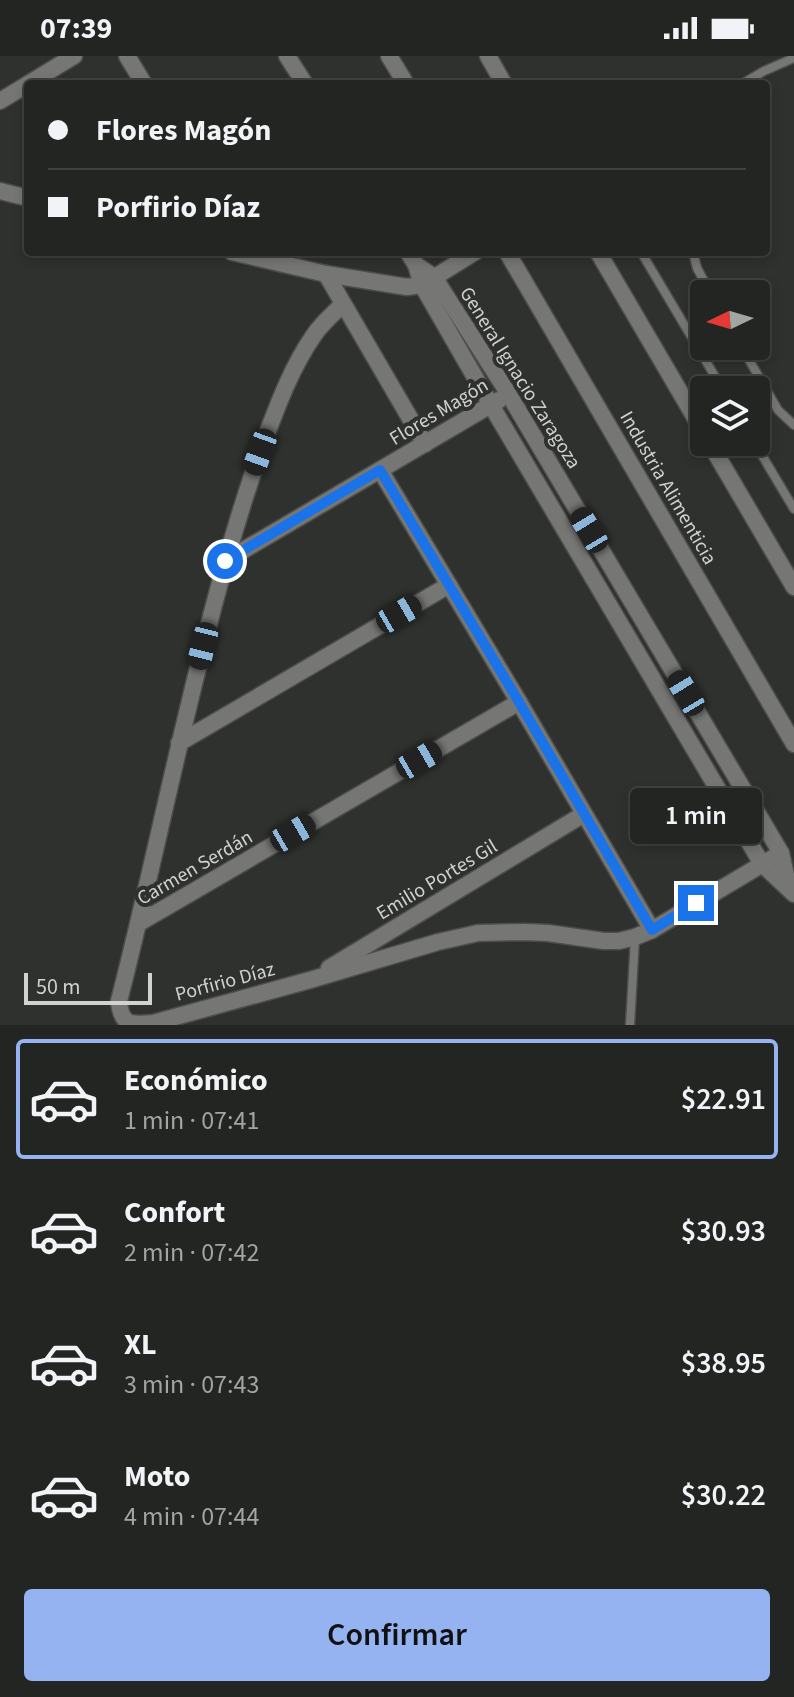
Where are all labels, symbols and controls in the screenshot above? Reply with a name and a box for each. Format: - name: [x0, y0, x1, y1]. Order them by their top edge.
- text: 07:39: [40, 7, 112, 50]
- text: Flores Magón: [96, 109, 271, 152]
- text: Porfirio Díaz: [96, 186, 260, 229]
- north arrow: [690, 280, 770, 360]
- map controls: [690, 280, 770, 456]
- street label: General Ignacio Zaragoza: [453, 282, 587, 474]
- street label: Flores Magón: [384, 371, 494, 453]
- button: layers: [690, 376, 770, 456]
- street label: Industria Alimenticia: [613, 406, 723, 570]
- car: [241, 425, 279, 479]
- car: [566, 503, 612, 557]
- route start: [207, 543, 243, 579]
- car: [372, 592, 426, 636]
- car: [186, 620, 220, 672]
- car: [663, 666, 709, 720]
- car: [392, 738, 446, 782]
- callout: 1 min: [630, 787, 762, 843]
- text: 1 min: [665, 797, 727, 834]
- car: [266, 811, 320, 855]
- street label: Carmen Serdán: [132, 824, 258, 912]
- street label: Emilio Portes Gil: [371, 833, 503, 927]
- route end: [678, 885, 714, 921]
- street label: Porfirio Díaz: [172, 955, 278, 1009]
- scale bar: [24, 969, 152, 1005]
- text: 50 m: [36, 971, 81, 1003]
- text: Económico: [124, 1059, 268, 1102]
- icon: car: [28, 1063, 100, 1135]
- text: $22.91: [681, 1078, 766, 1121]
- text: 1 min · 07:41: [124, 1102, 259, 1139]
- text: Confort: [124, 1191, 225, 1234]
- icon: car: [28, 1195, 100, 1267]
- text: $30.93: [681, 1210, 766, 1253]
- text: 2 min · 07:42: [124, 1234, 259, 1271]
- text: XL: [124, 1323, 157, 1366]
- icon: car: [28, 1327, 100, 1399]
- text: $38.95: [681, 1342, 766, 1385]
- text: 3 min · 07:43: [124, 1366, 259, 1403]
- text: Moto: [124, 1455, 190, 1498]
- icon: car: [28, 1459, 100, 1531]
- text: $30.22: [681, 1474, 766, 1517]
- text: 4 min · 07:44: [124, 1498, 259, 1535]
- button: Confirmar: [24, 1589, 770, 1681]

